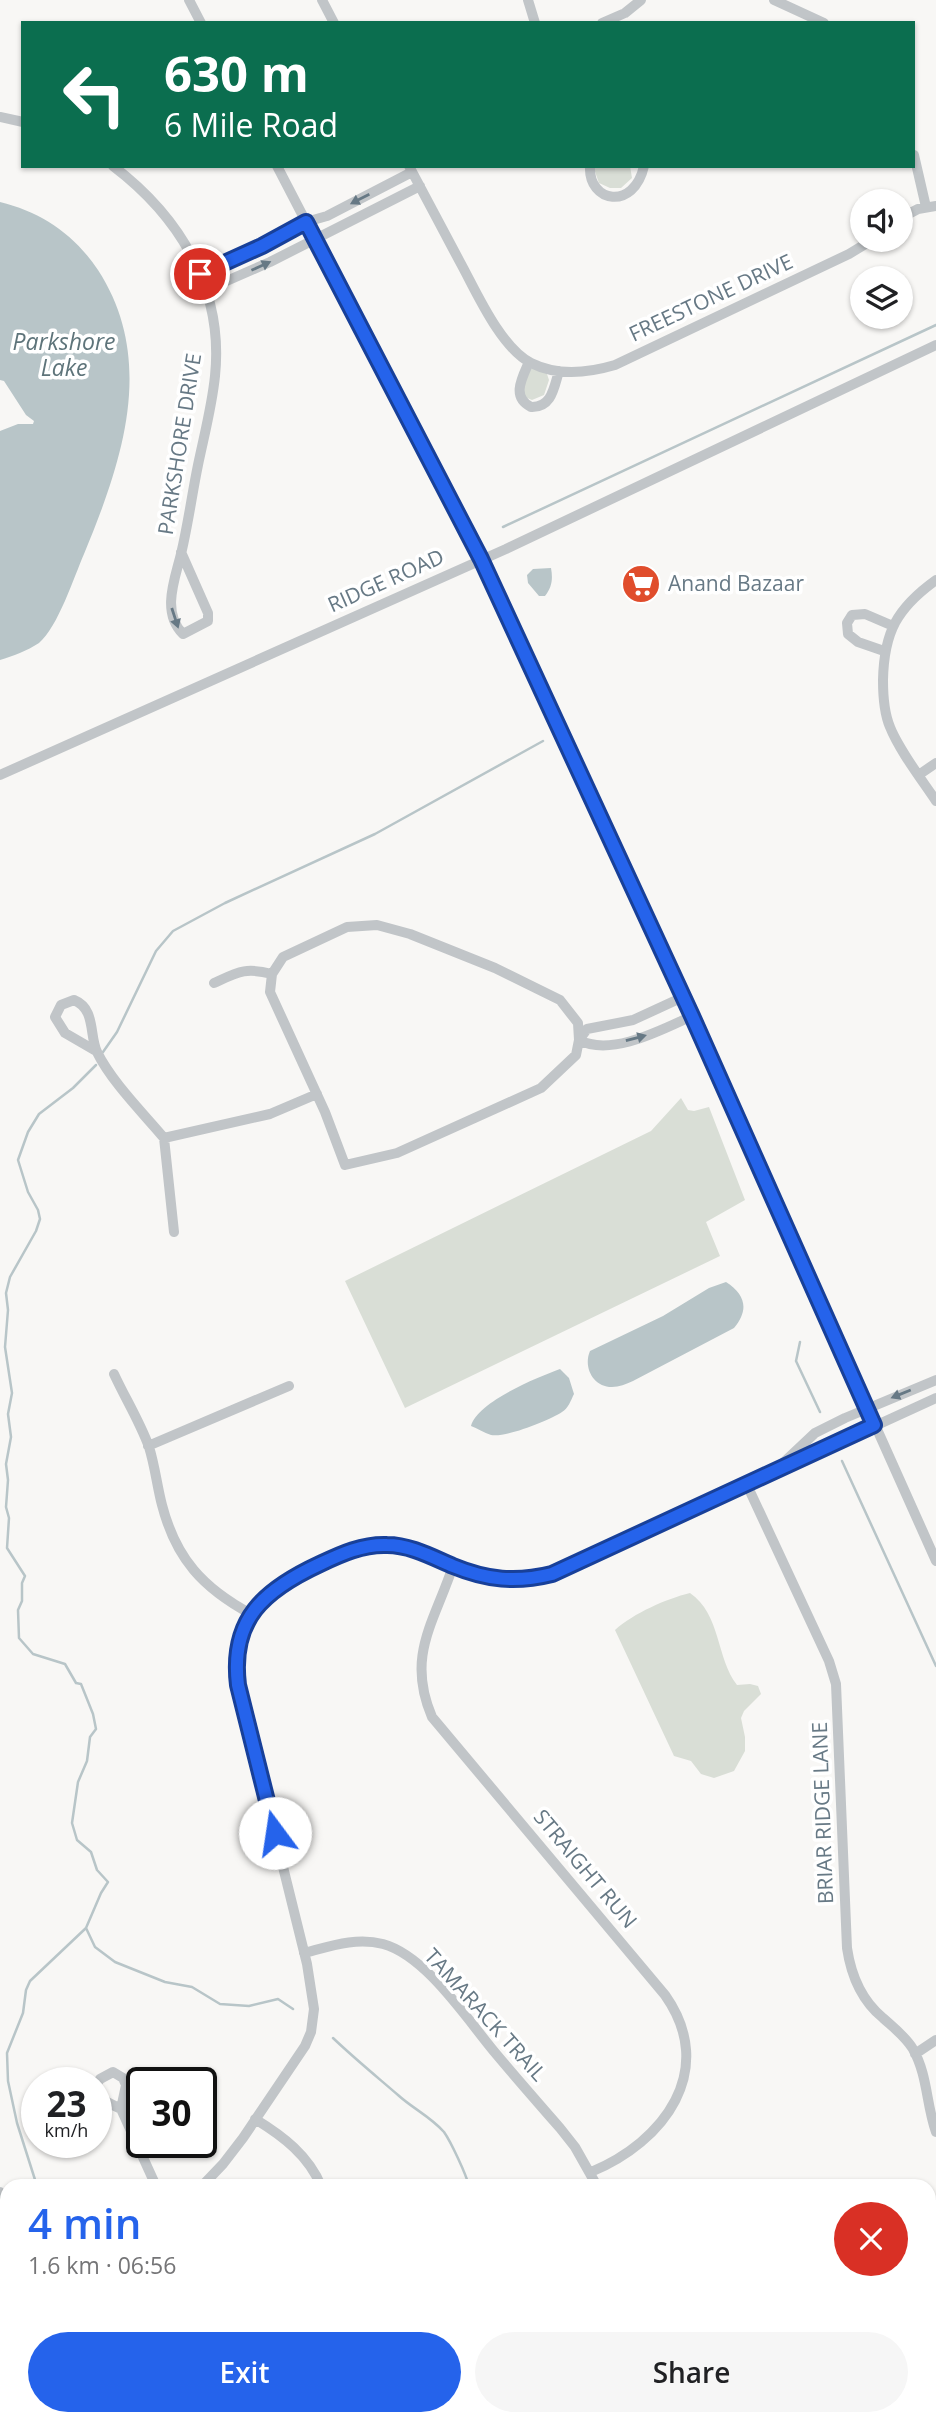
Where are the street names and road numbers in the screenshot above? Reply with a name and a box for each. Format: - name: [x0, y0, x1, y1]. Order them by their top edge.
- street label: FREESTONE DRIVE: [624, 247, 797, 347]
- street label: PARKSHORE DRIVE: [151, 351, 207, 537]
- street label: RIDGE ROAD: [323, 542, 448, 618]
- street label: BRIAR RIDGE LANE: [805, 1721, 839, 1905]
- street label: STRAIGHT RUN: [528, 1803, 644, 1934]
- street label: TAMARACK TRAIL: [419, 1942, 553, 2087]

